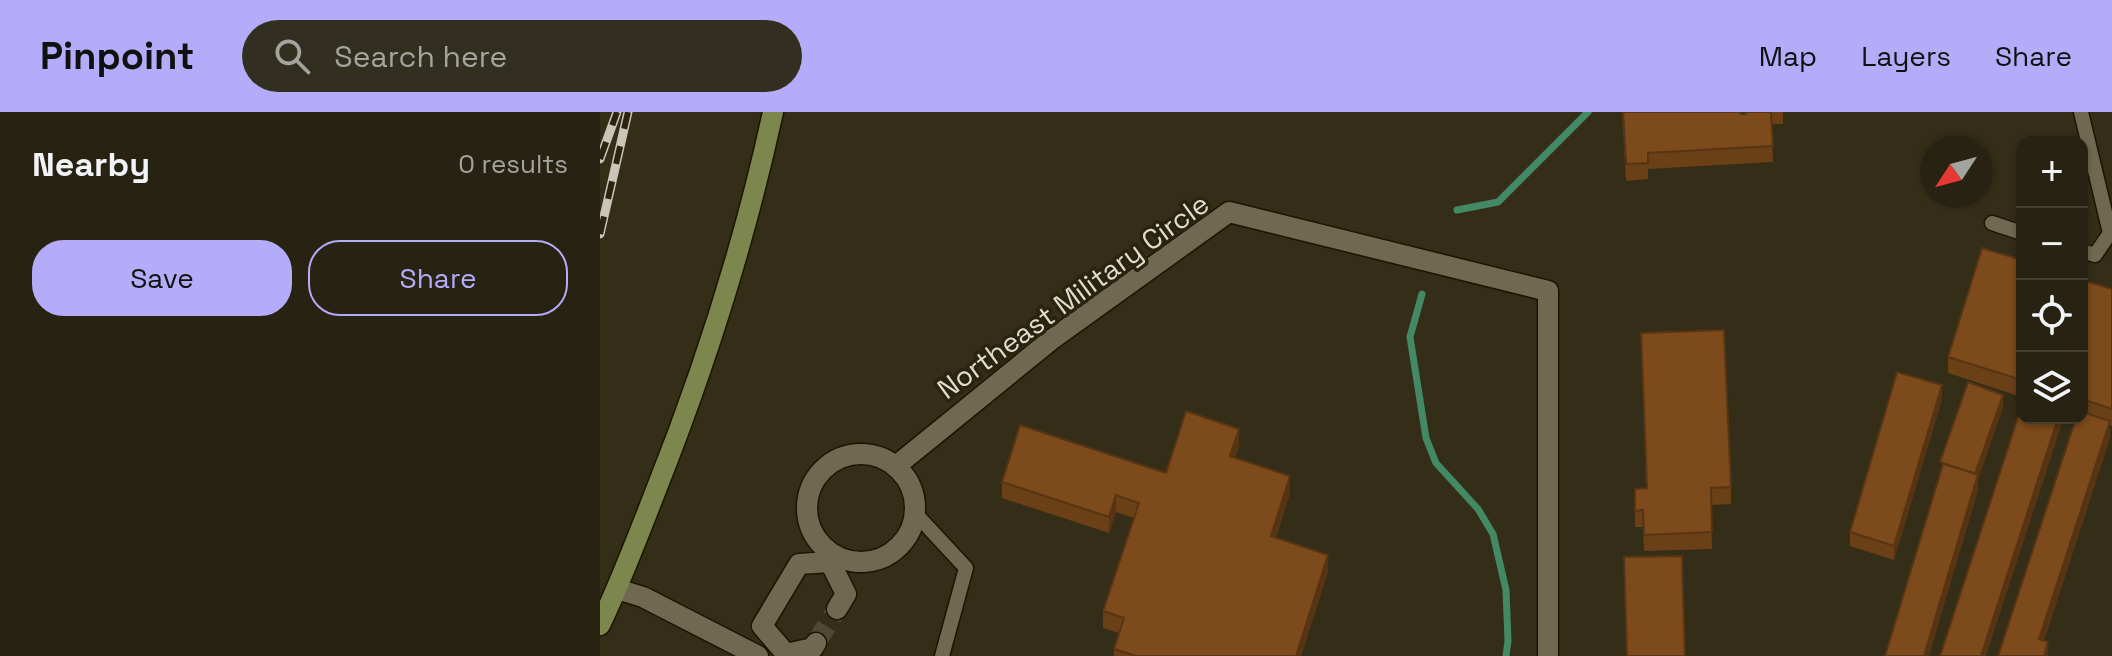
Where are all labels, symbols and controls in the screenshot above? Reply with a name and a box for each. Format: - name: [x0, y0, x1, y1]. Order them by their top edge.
- search box: [242, 20, 802, 92]
- text: Pinpoint: [40, 32, 194, 80]
- icon: search: [270, 34, 314, 78]
- text: Search here: [334, 37, 507, 76]
- text: Map: [1759, 38, 1817, 74]
- text: Layers: [1861, 38, 1951, 74]
- text: Share: [1995, 38, 2072, 74]
- north arrow: [1920, 136, 1992, 208]
- map controls: [2016, 136, 2088, 424]
- button: +: [2016, 136, 2088, 208]
- text: Nearby: [32, 143, 150, 186]
- text: 0 results: [458, 147, 568, 181]
- street label: Northeast Military Circle: [930, 185, 1216, 407]
- button: −: [2016, 208, 2088, 280]
- button: Save: [32, 240, 292, 316]
- button: Share: [308, 240, 568, 316]
- button: locate: [2016, 280, 2088, 352]
- button: layers: [2016, 352, 2088, 424]

